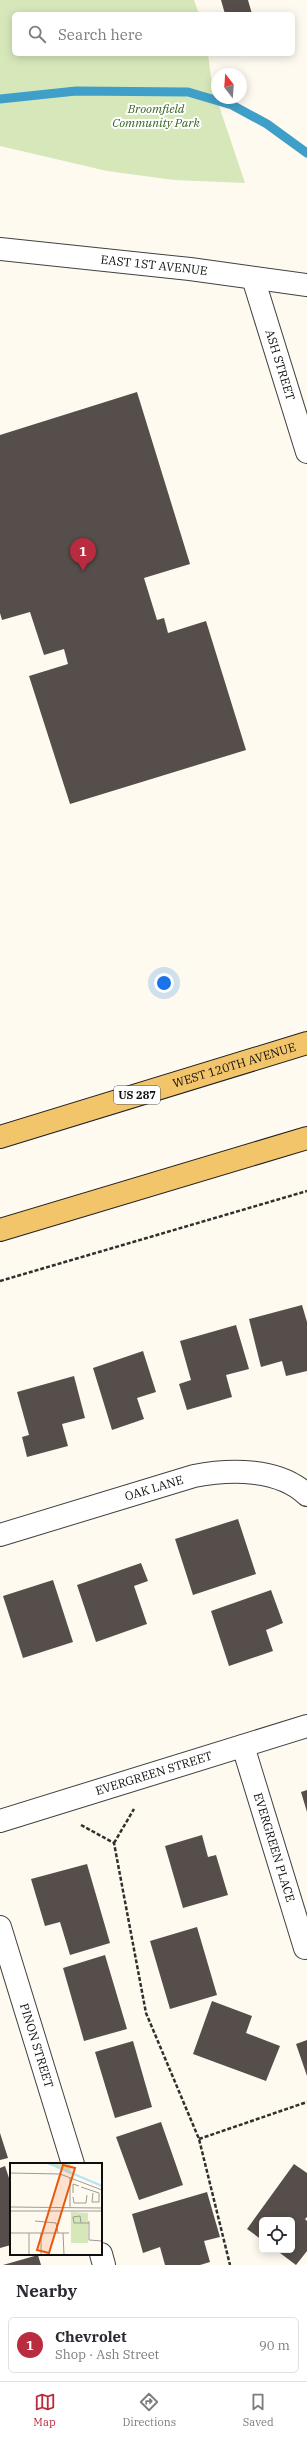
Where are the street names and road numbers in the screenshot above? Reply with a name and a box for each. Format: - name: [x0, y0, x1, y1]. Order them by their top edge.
- street label: EAST 1ST AVENUE: [100, 252, 209, 278]
- street label: ASH STREET: [262, 327, 299, 402]
- street label: WEST 120TH AVENUE: [171, 1039, 297, 1091]
- road number: US 287: [114, 1086, 160, 1104]
- street label: OAK LANE: [123, 1472, 185, 1504]
- street label: EVERGREEN STREET: [93, 1748, 214, 1798]
- street label: EVERGREEN PLACE: [251, 1791, 298, 1904]
- street label: PINON STREET: [17, 2001, 57, 2090]

